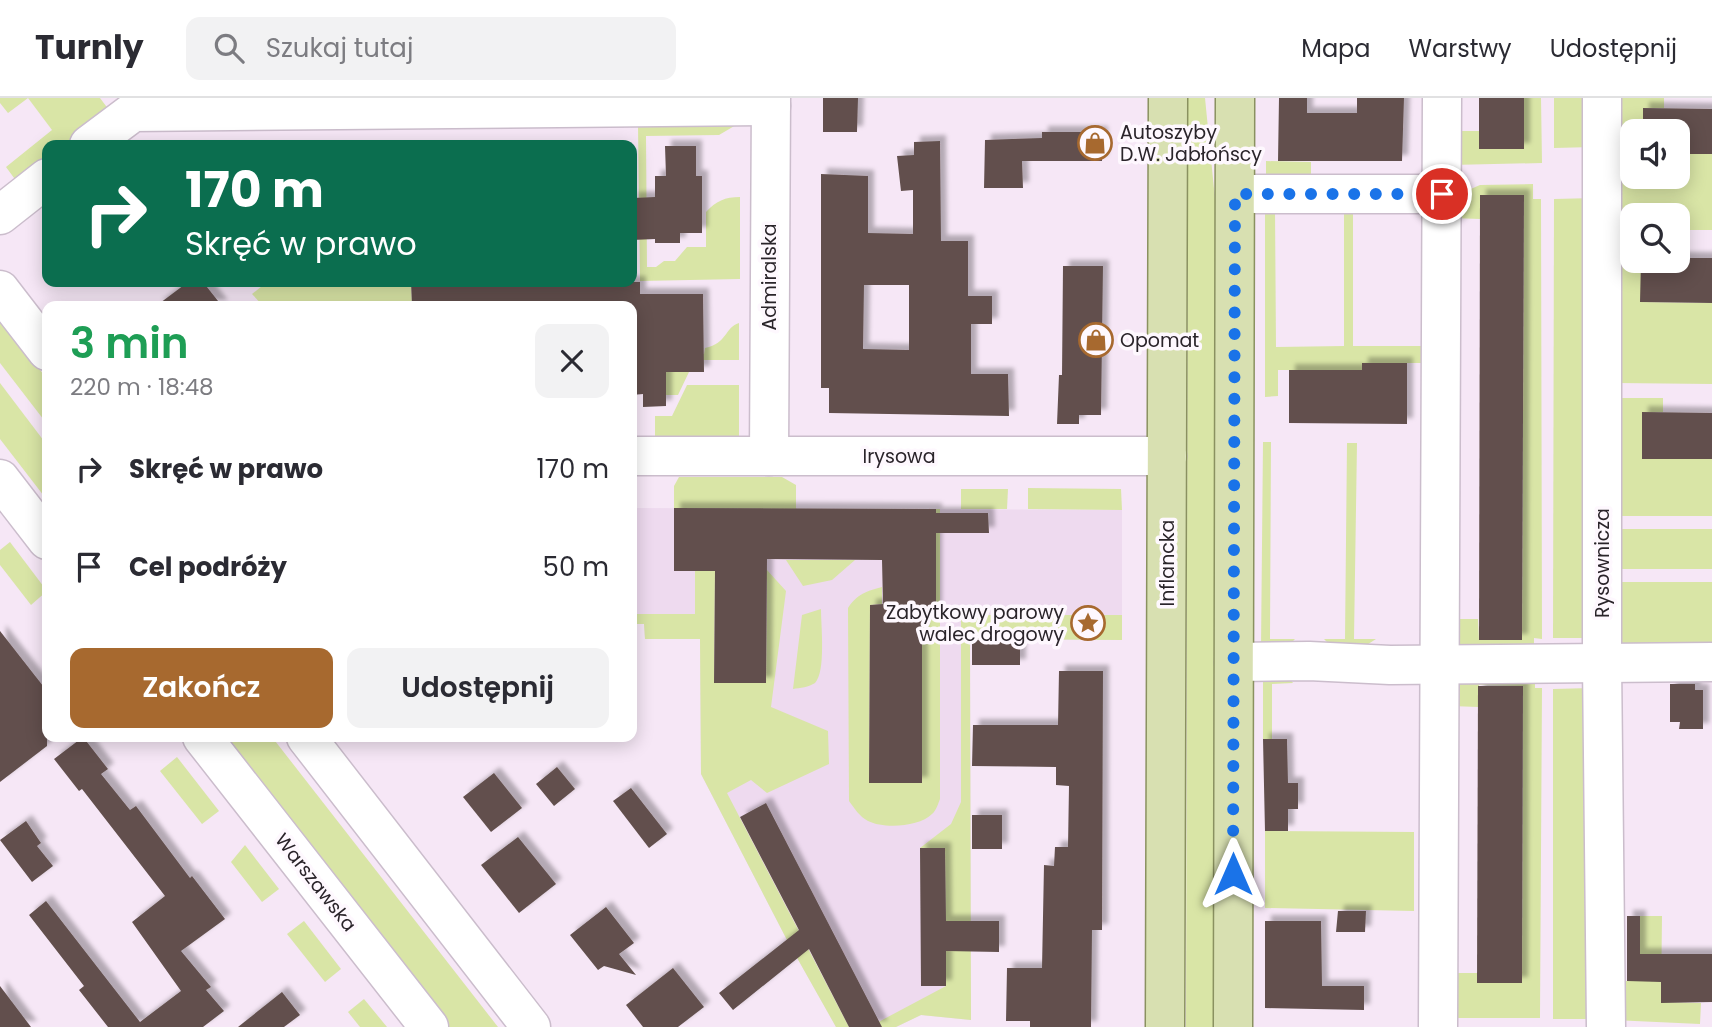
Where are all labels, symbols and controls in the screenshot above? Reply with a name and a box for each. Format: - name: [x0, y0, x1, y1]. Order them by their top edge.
- search box: [186, 17, 676, 80]
- text: Turnly: [35, 24, 144, 71]
- icon: search: [210, 29, 248, 67]
- text: Szukaj tutaj: [266, 30, 413, 66]
- text: Mapa: [1301, 32, 1371, 65]
- text: Warstwy: [1409, 32, 1512, 65]
- text: Udostępnij: [1550, 32, 1677, 65]
- place label: Autoszyby D.W. Jabłońscy: [1120, 119, 1262, 168]
- map controls: [1620, 119, 1690, 273]
- button: sound: [1620, 119, 1690, 189]
- shop icon: Autoszyby D.W. Jabłońscy: [1076, 124, 1114, 162]
- text: 170 m: [185, 156, 324, 224]
- pin: [1412, 164, 1472, 224]
- icon: right: [70, 168, 161, 259]
- icon: arrive: [1423, 175, 1461, 213]
- button: search: [1620, 203, 1690, 273]
- text: Skręć w prawo: [185, 221, 417, 266]
- street label: Admiralska: [756, 223, 783, 331]
- text: 3 min: [70, 314, 189, 373]
- shop icon: Opomat: [1077, 321, 1115, 359]
- button: close: [535, 324, 609, 398]
- place label: Opomat: [1120, 327, 1199, 354]
- text: 220 m · 18:48: [70, 371, 214, 403]
- street label: Irysowa: [863, 443, 935, 470]
- icon: right: [70, 450, 108, 488]
- text: Skręć w prawo: [129, 451, 323, 487]
- text: 170 m: [536, 451, 609, 487]
- street label: Rysownicza: [1589, 508, 1616, 618]
- street label: Inflancka: [1154, 520, 1181, 606]
- icon: arrive: [70, 548, 108, 586]
- text: Cel podróży: [129, 549, 287, 585]
- text: 50 m: [543, 549, 609, 585]
- place label: Zabytkowy parowy walec drogowy: [886, 599, 1064, 648]
- place icon: Zabytkowy parowy walec drogowy: [1069, 604, 1107, 642]
- button: Zakończ: [70, 648, 333, 728]
- button: Udostępnij: [347, 648, 609, 728]
- street label: Warszawska: [269, 827, 363, 937]
- position arrow: [1196, 837, 1270, 911]

